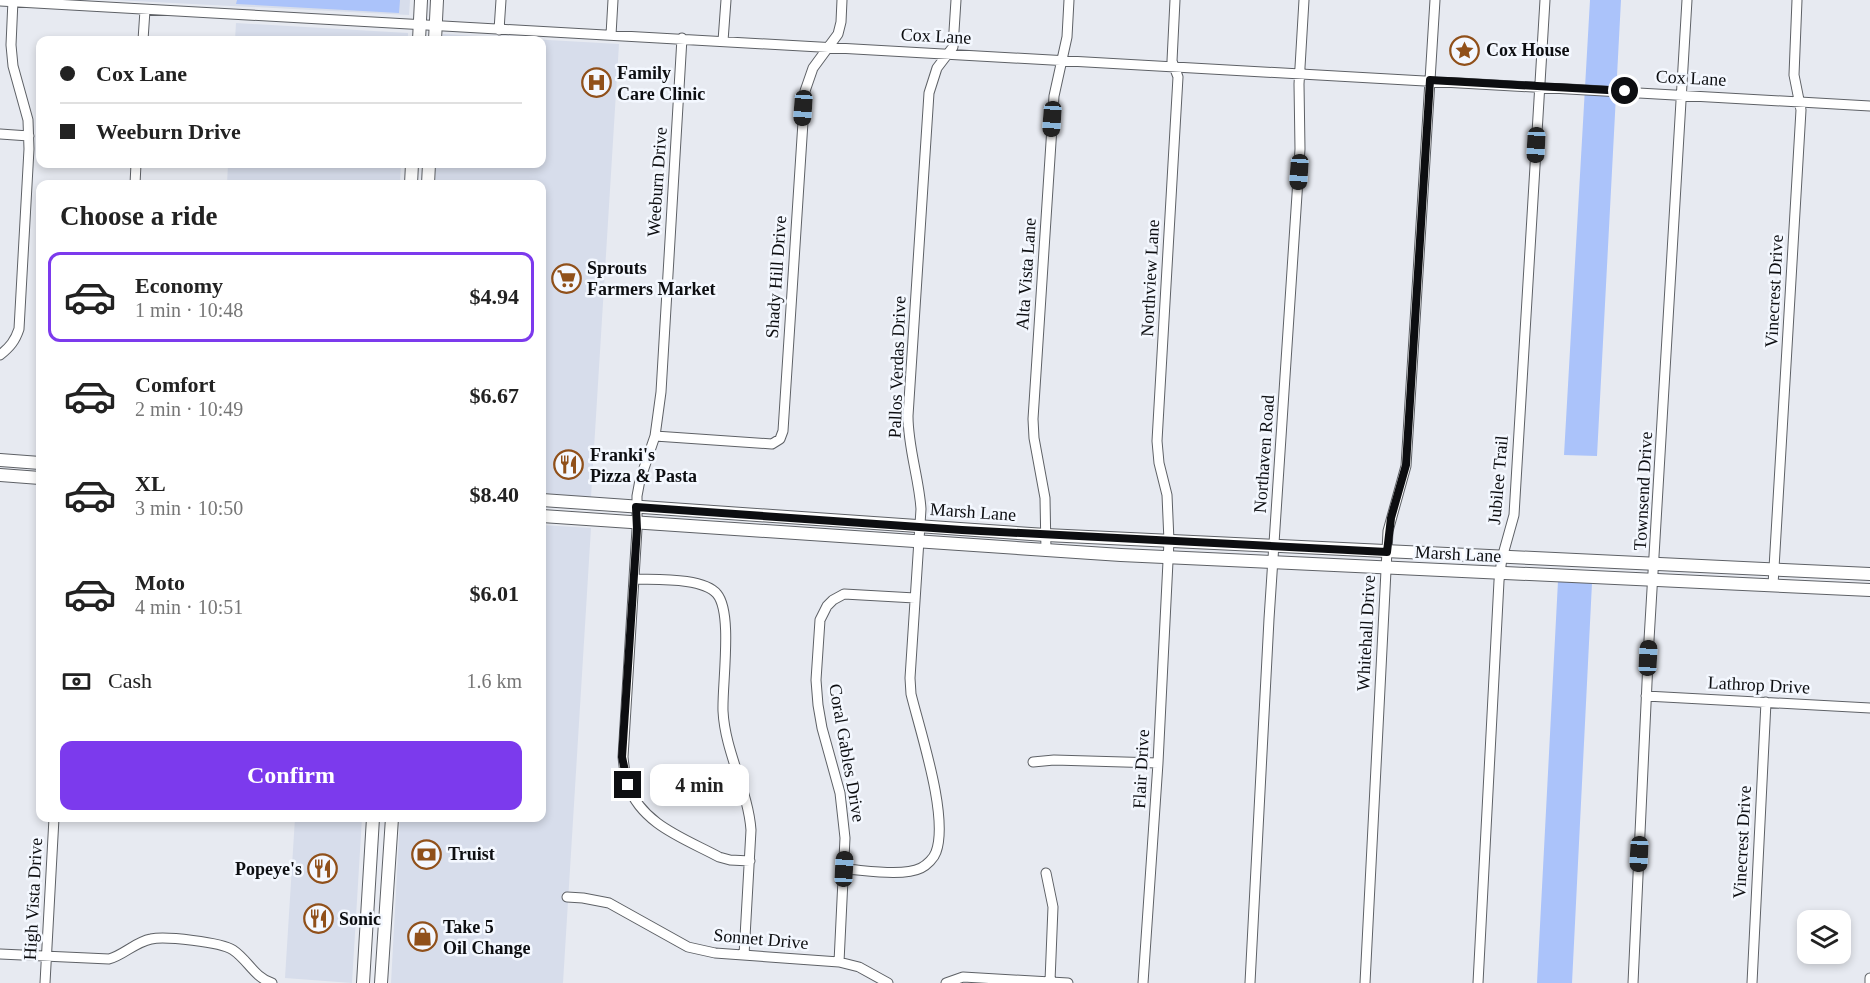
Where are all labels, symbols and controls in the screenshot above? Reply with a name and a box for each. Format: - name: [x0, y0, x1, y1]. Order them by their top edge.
- street label: Cox Lane: [900, 24, 972, 48]
- place icon: Cox House: [1449, 34, 1481, 66]
- place label: Cox House: [1486, 40, 1570, 60]
- text: Cox Lane: [96, 61, 187, 86]
- place label: Family Care Clinic: [617, 63, 705, 104]
- street label: Cox Lane: [1655, 66, 1727, 90]
- hospital icon: Family Care Clinic: [580, 67, 612, 99]
- route start: [1611, 77, 1638, 104]
- car: [793, 89, 813, 127]
- car: [1042, 100, 1062, 138]
- text: Weeburn Drive: [96, 119, 241, 144]
- street label: Weeburn Drive: [643, 126, 671, 238]
- car: [1526, 127, 1546, 163]
- car: [1289, 153, 1309, 191]
- text: Choose a ride: [60, 201, 218, 231]
- street label: Shady Hill Drive: [762, 215, 790, 339]
- street label: Alta Vista Lane: [1012, 217, 1040, 331]
- street label: Northview Lane: [1137, 219, 1163, 337]
- street label: Vinecrest Drive: [1761, 234, 1787, 348]
- place label: Sprouts Farmers Market: [587, 258, 715, 299]
- supermarket icon: Sprouts Farmers Market: [550, 262, 582, 294]
- icon: car: [63, 270, 117, 324]
- text: Economy: [135, 273, 223, 298]
- text: $4.94: [470, 284, 519, 309]
- street label: Pallos Verdas Drive: [885, 295, 909, 439]
- text: 1 min · 10:48: [135, 299, 243, 321]
- icon: car: [63, 369, 117, 423]
- text: Comfort: [135, 372, 216, 397]
- text: $6.67: [470, 383, 519, 408]
- street label: Northaven Road: [1250, 394, 1278, 514]
- text: 2 min · 10:49: [135, 398, 243, 420]
- street label: Townsend Drive: [1630, 431, 1656, 551]
- street label: Jubilee Trail: [1484, 435, 1512, 525]
- place label: Franki's Pizza & Pasta: [590, 445, 697, 486]
- restaurant icon: Franki's Pizza & Pasta: [553, 449, 585, 481]
- icon: car: [63, 468, 117, 522]
- text: XL: [135, 471, 166, 496]
- text: $8.40: [470, 482, 519, 507]
- text: 3 min · 10:50: [135, 497, 243, 519]
- street label: Marsh Lane: [929, 499, 1017, 525]
- street label: Marsh Lane: [1414, 542, 1502, 566]
- icon: car: [63, 567, 117, 621]
- text: Moto: [135, 570, 185, 595]
- street label: Whitehall Drive: [1353, 574, 1379, 692]
- text: $6.01: [470, 581, 519, 606]
- text: 4 min · 10:51: [135, 596, 243, 618]
- car: [1638, 640, 1658, 676]
- icon: cash: [60, 665, 93, 698]
- text: Cash: [108, 668, 152, 693]
- text: 1.6 km: [466, 670, 522, 692]
- street label: Lathrop Drive: [1707, 672, 1811, 698]
- street label: Coral Gables Drive: [825, 682, 869, 824]
- street label: Flair Drive: [1129, 729, 1153, 809]
- button: Confirm: [60, 741, 522, 810]
- callout: 4 min: [649, 764, 748, 806]
- route end: [614, 771, 641, 798]
- text: 4 min: [675, 774, 724, 796]
- street label: Vinecrest Drive: [1729, 785, 1755, 899]
- car: [1629, 836, 1649, 872]
- street label: High Vista Drive: [20, 837, 46, 961]
- bank icon: Truist: [411, 838, 443, 870]
- place label: Truist: [448, 844, 495, 864]
- car: [834, 851, 854, 887]
- restaurant icon: Popeye's: [307, 853, 339, 885]
- place label: Popeye's: [235, 859, 302, 879]
- restaurant icon: Sonic: [302, 903, 334, 935]
- place label: Sonic: [339, 909, 381, 929]
- map controls: [1797, 910, 1851, 964]
- button: layers: [1797, 910, 1851, 964]
- place label: Take 5 Oil Change: [443, 917, 531, 958]
- shop icon: Take 5 Oil Change: [406, 921, 438, 953]
- street label: Sonnet Drive: [713, 925, 809, 953]

